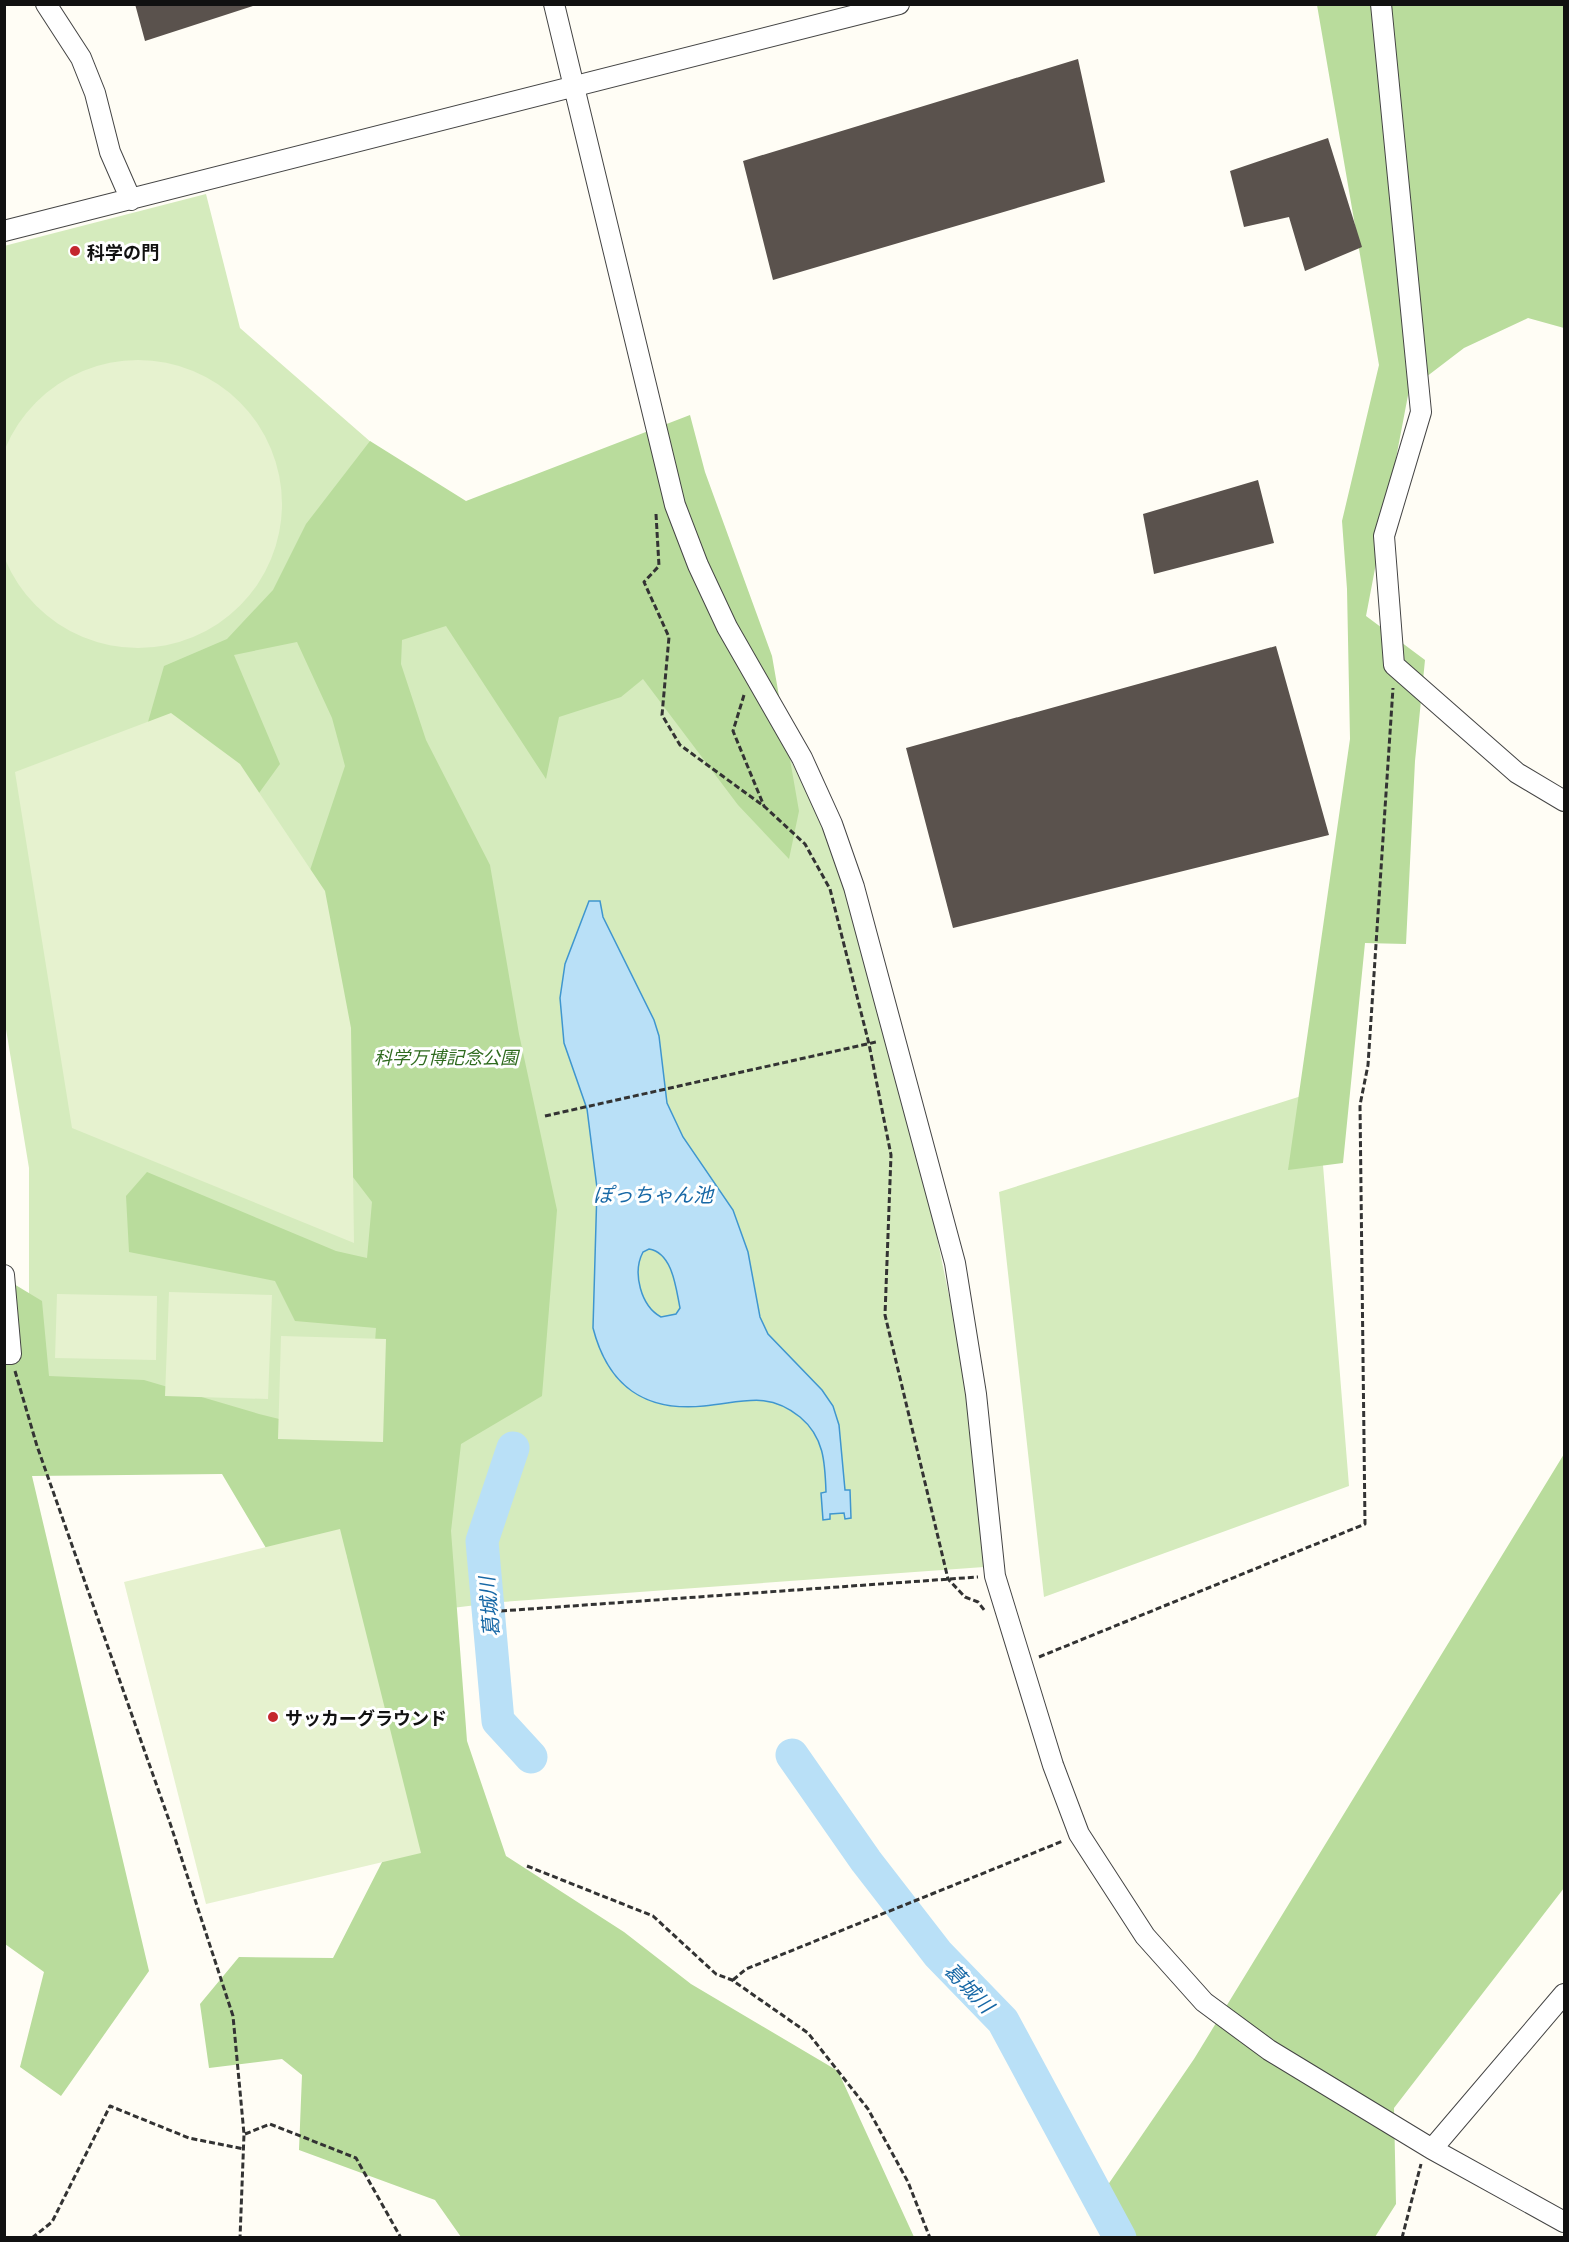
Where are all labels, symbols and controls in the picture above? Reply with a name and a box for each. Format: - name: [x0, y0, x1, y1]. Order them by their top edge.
- place label: 科学の門: [87, 238, 159, 264]
- marker: 科学の門: [68, 244, 82, 258]
- park label: 科学万博記念公園: [374, 1043, 521, 1069]
- water label: ぽっちゃん池: [593, 1179, 715, 1208]
- water label: 葛城川: [471, 1574, 505, 1638]
- place label: サッカーグラウンド: [285, 1704, 447, 1730]
- marker: サッカーグラウンド: [266, 1710, 280, 1724]
- water label: 葛城川: [939, 1955, 1003, 2020]

